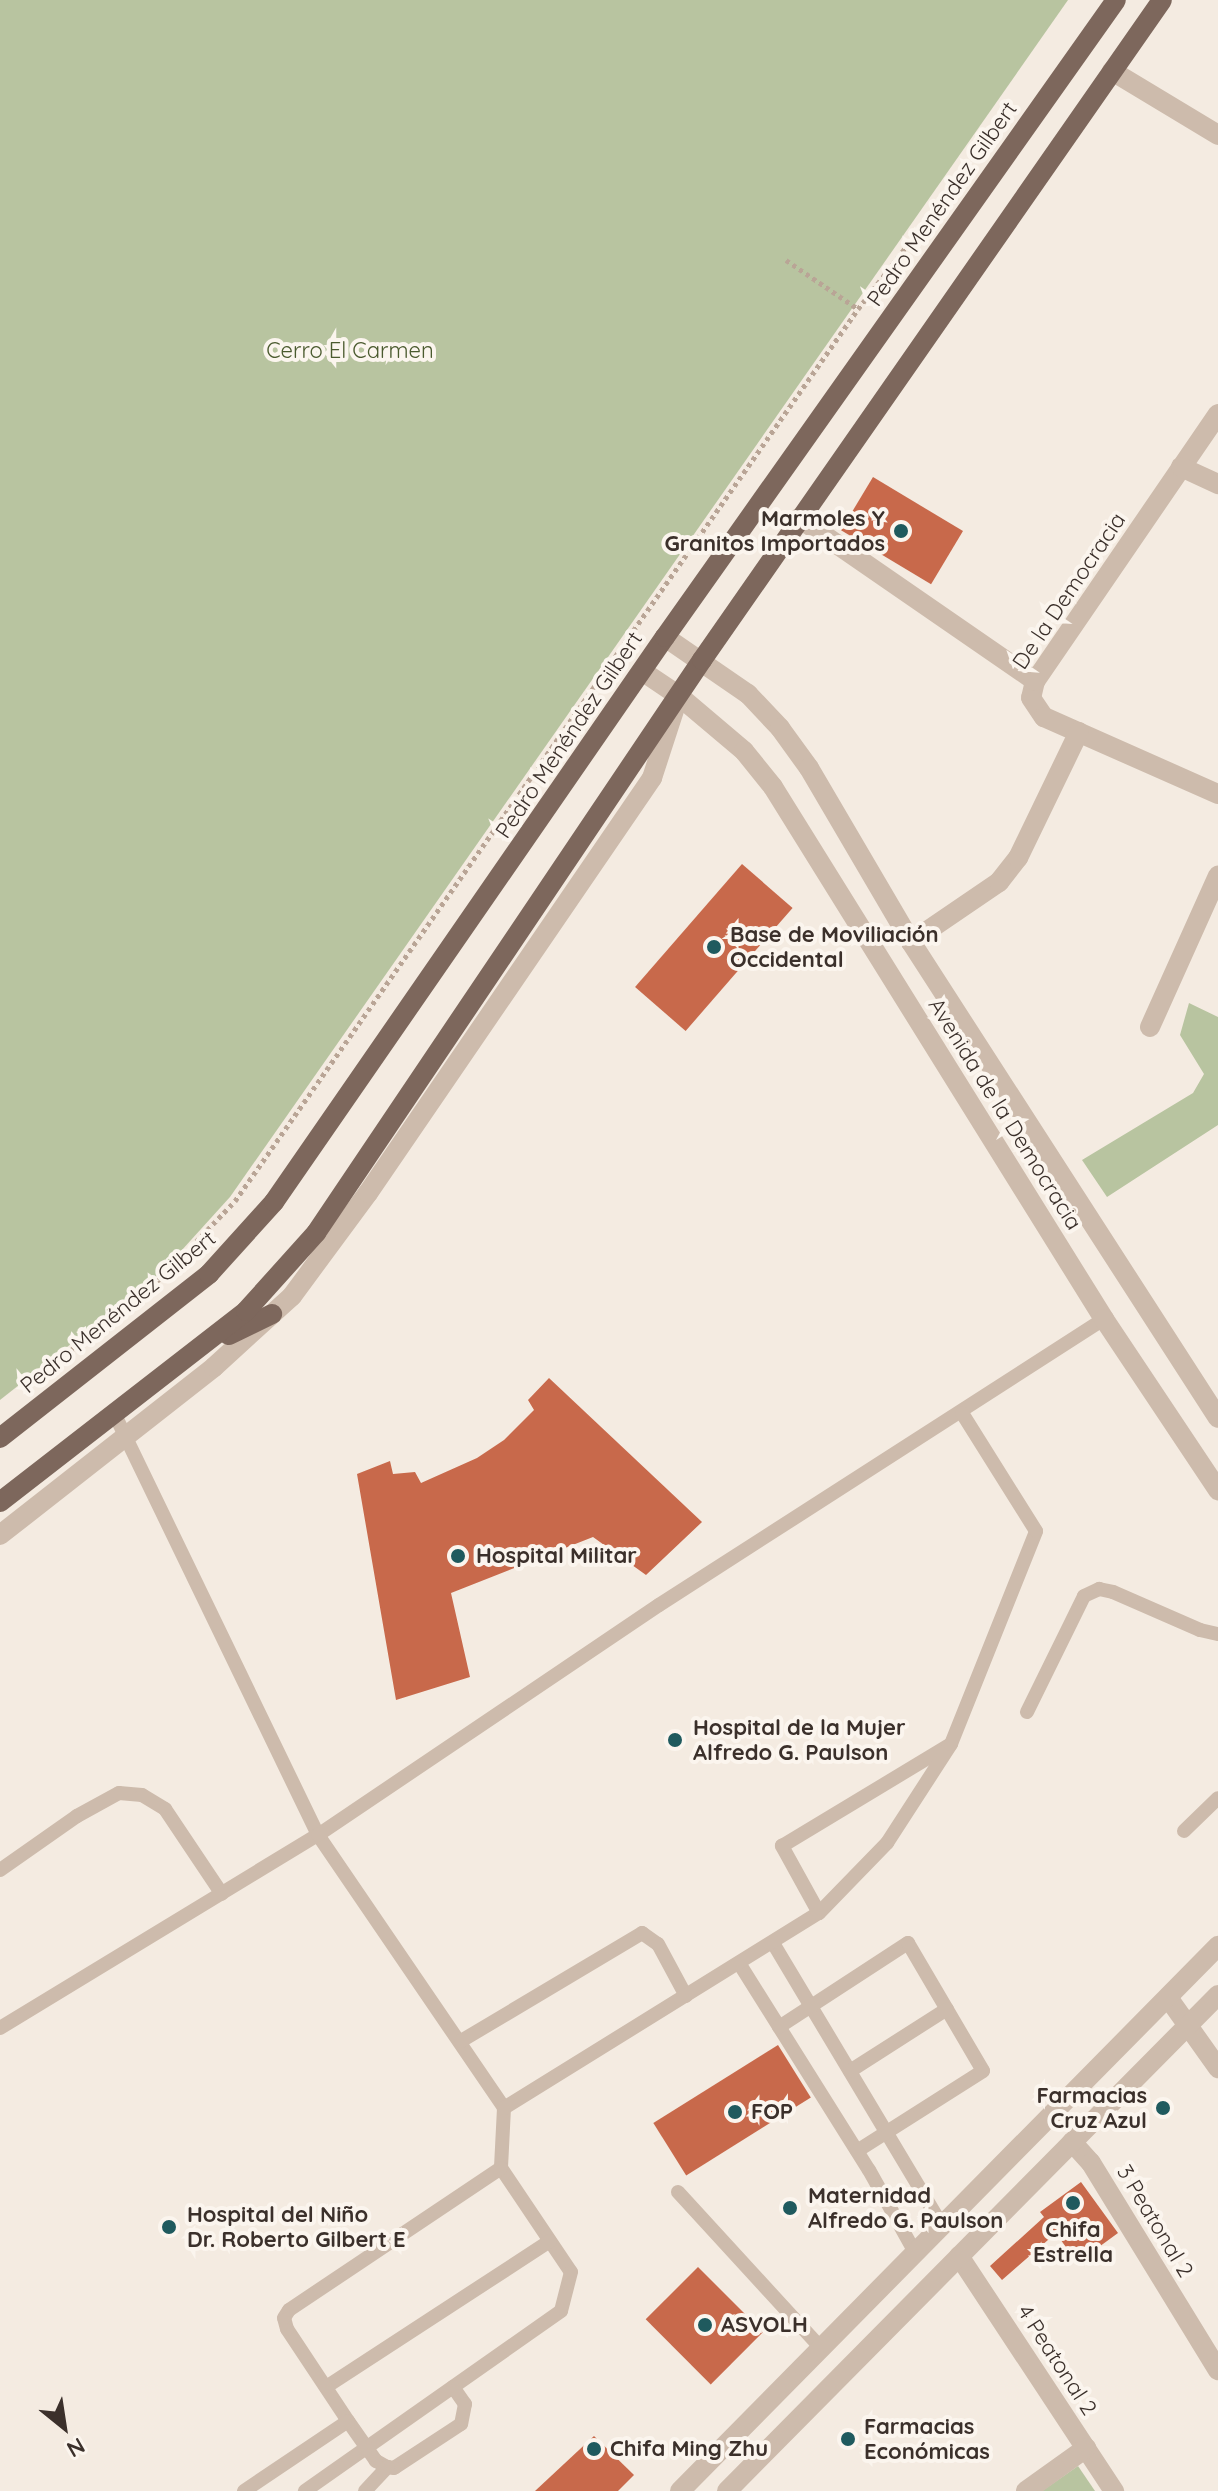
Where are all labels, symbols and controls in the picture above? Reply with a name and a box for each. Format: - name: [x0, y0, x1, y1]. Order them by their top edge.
- street label: Pedro Menéndez Gilbert: [861, 97, 1023, 311]
- park label: Cerro El Carmen: [266, 338, 434, 364]
- place label: Marmoles Y Granitos Importados: [665, 505, 885, 556]
- street label: De la Democracia: [1007, 508, 1131, 674]
- marker: Marmoles Y Granitos Importados: [892, 522, 910, 540]
- street label: Pedro Menéndez Gilbert: [490, 627, 648, 843]
- place label: Base de Moviliación Occidental: [730, 921, 939, 972]
- marker: Base de Moviliación Occidental: [705, 938, 723, 956]
- street label: Avenida de la Democracia: [923, 993, 1087, 1235]
- street label: Pedro Menéndez Gilbert: [15, 1225, 221, 1399]
- place label: Hospital Militar: [476, 1543, 637, 1569]
- marker: Hospital Militar: [447, 1545, 469, 1567]
- place label: Hospital de la Mujer Alfredo G. Paulson: [693, 1714, 905, 1766]
- marker: Hospital de la Mujer Alfredo G. Paulson: [664, 1729, 686, 1751]
- place label: Farmacias Cruz Azul: [1037, 2082, 1147, 2134]
- place label: FOP: [751, 2099, 793, 2125]
- marker: Farmacias Cruz Azul: [1154, 2099, 1172, 2117]
- marker: FOP: [726, 2103, 744, 2121]
- street label: 3 Peatonal 2: [1111, 2160, 1199, 2282]
- place label: Maternidad Alfredo G. Paulson: [808, 2182, 1003, 2234]
- marker: Chifa Estrella: [1064, 2194, 1082, 2212]
- marker: Maternidad Alfredo G. Paulson: [779, 2197, 801, 2219]
- place label: Hospital del Niño Dr. Roberto Gilbert E: [187, 2201, 406, 2252]
- marker: Hospital del Niño Dr. Roberto Gilbert E: [158, 2216, 180, 2238]
- place label: Chifa Estrella: [1033, 2216, 1113, 2268]
- street label: 4 Peatonal 2: [1012, 2300, 1102, 2420]
- place label: ASVOLH: [721, 2312, 808, 2338]
- marker: ASVOLH: [696, 2316, 714, 2334]
- north arrow: [24, 2387, 104, 2467]
- place label: Farmacias Económicas: [864, 2413, 990, 2464]
- marker: Farmacias Económicas: [839, 2430, 857, 2448]
- text: N: [62, 2432, 90, 2464]
- place label: Chifa Ming Zhu: [610, 2436, 768, 2462]
- marker: Chifa Ming Zhu: [585, 2440, 603, 2458]

